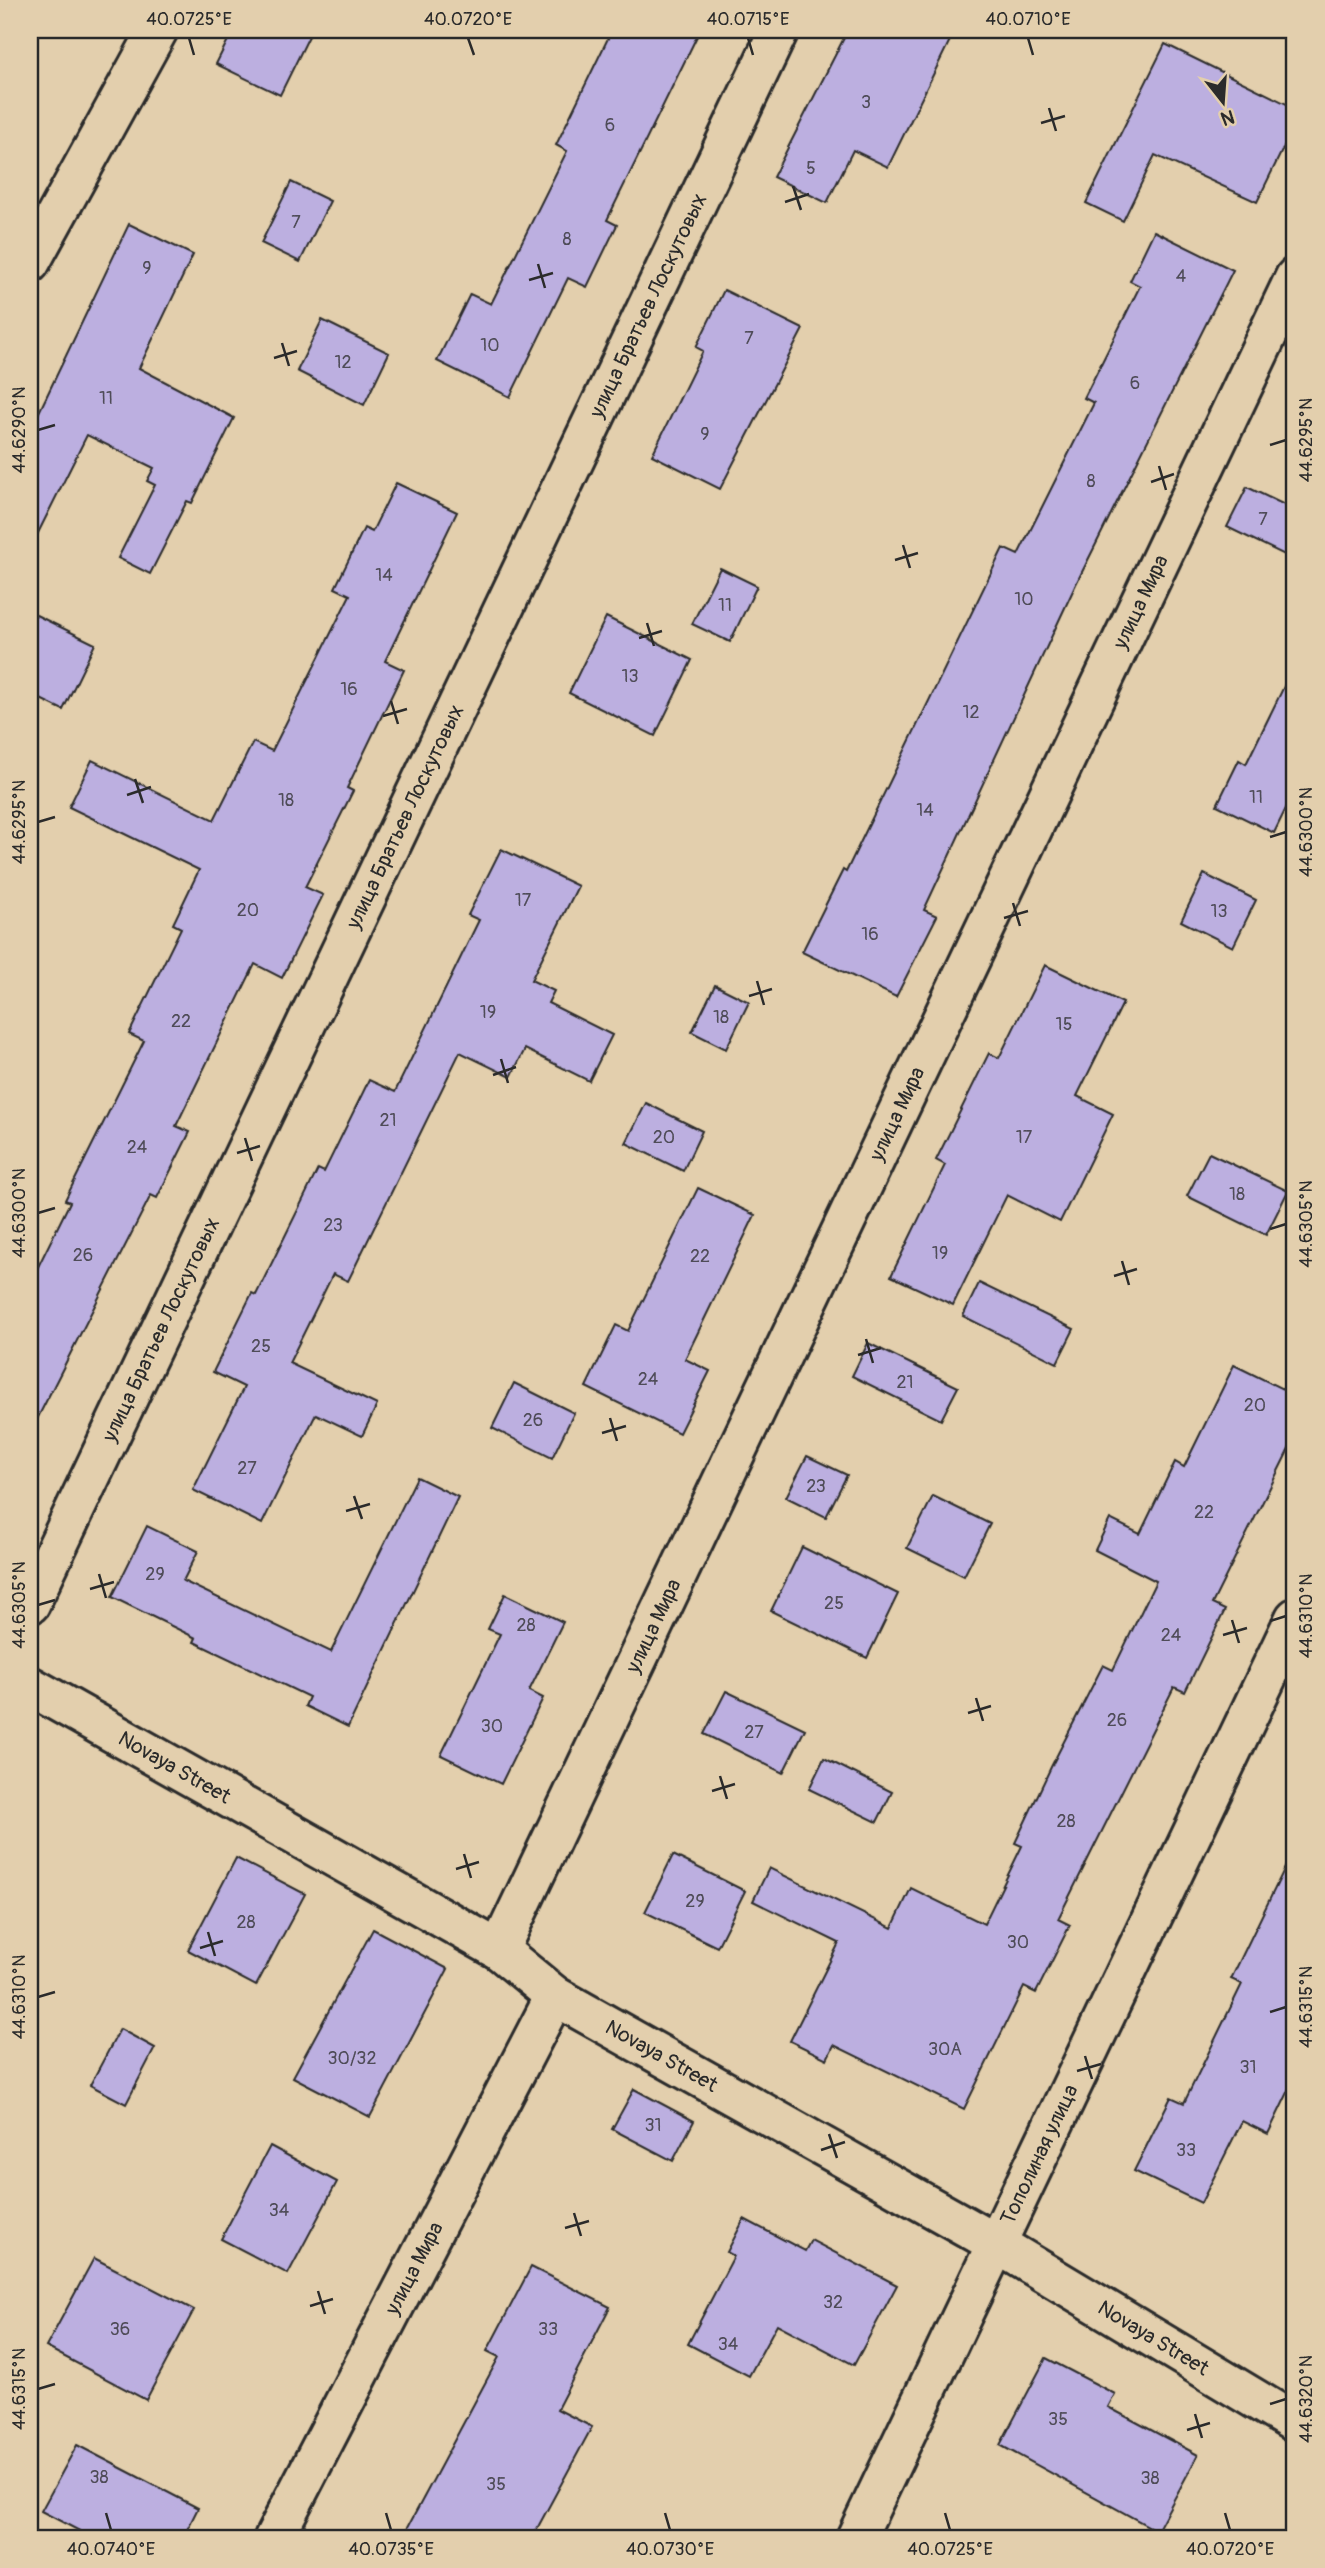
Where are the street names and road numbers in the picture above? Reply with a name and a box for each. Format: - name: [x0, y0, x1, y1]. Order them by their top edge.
- street label: улица Братьев Лоскутовых: [583, 189, 713, 423]
- street label: улица Мира: [1107, 551, 1175, 654]
- street label: улица Братьев Лоскутовых: [340, 700, 470, 934]
- street label: улица Мира: [863, 1063, 931, 1166]
- street label: улица Братьев Лоскутовых: [96, 1213, 226, 1447]
- street label: улица Мира: [619, 1575, 688, 1678]
- street label: Novaya Street: [113, 1725, 236, 1811]
- street label: Novaya Street: [600, 2014, 723, 2099]
- street label: Тополиная улица: [994, 2080, 1084, 2229]
- street label: улица Мира: [379, 2217, 450, 2320]
- street label: Novaya Street: [1093, 2295, 1214, 2382]

